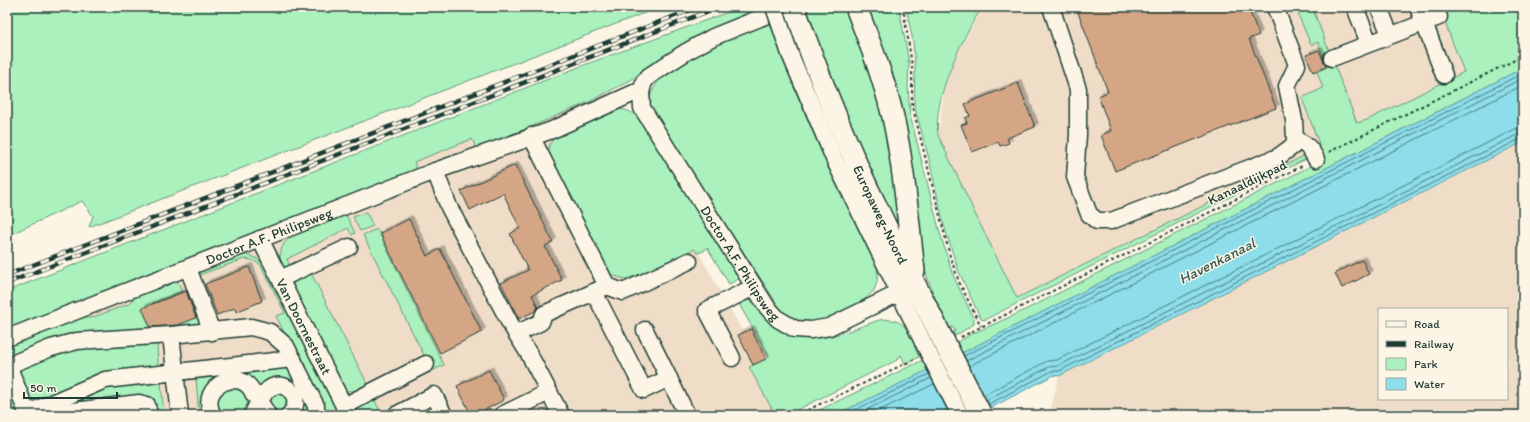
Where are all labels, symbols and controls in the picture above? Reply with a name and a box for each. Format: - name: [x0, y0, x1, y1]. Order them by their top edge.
- street label: Kanaaldijkpad: [1205, 156, 1290, 209]
- street label: Europaweg-Noord: [849, 163, 911, 268]
- street label: Doctor A.F. Philipsweg: [697, 203, 784, 325]
- street label: Doctor A.F. Philipsweg: [203, 204, 335, 269]
- water label: Havenkanaal: [1176, 233, 1260, 288]
- street label: Van Doornestraat: [272, 276, 335, 378]
- legend: [1378, 308, 1508, 400]
- text: Road: [1414, 317, 1440, 331]
- text: Railway: [1414, 337, 1454, 351]
- text: Park: [1414, 357, 1438, 371]
- scale bar: [24, 374, 117, 400]
- text: Water: [1414, 377, 1445, 391]
- text: 50 m: [30, 381, 56, 395]

